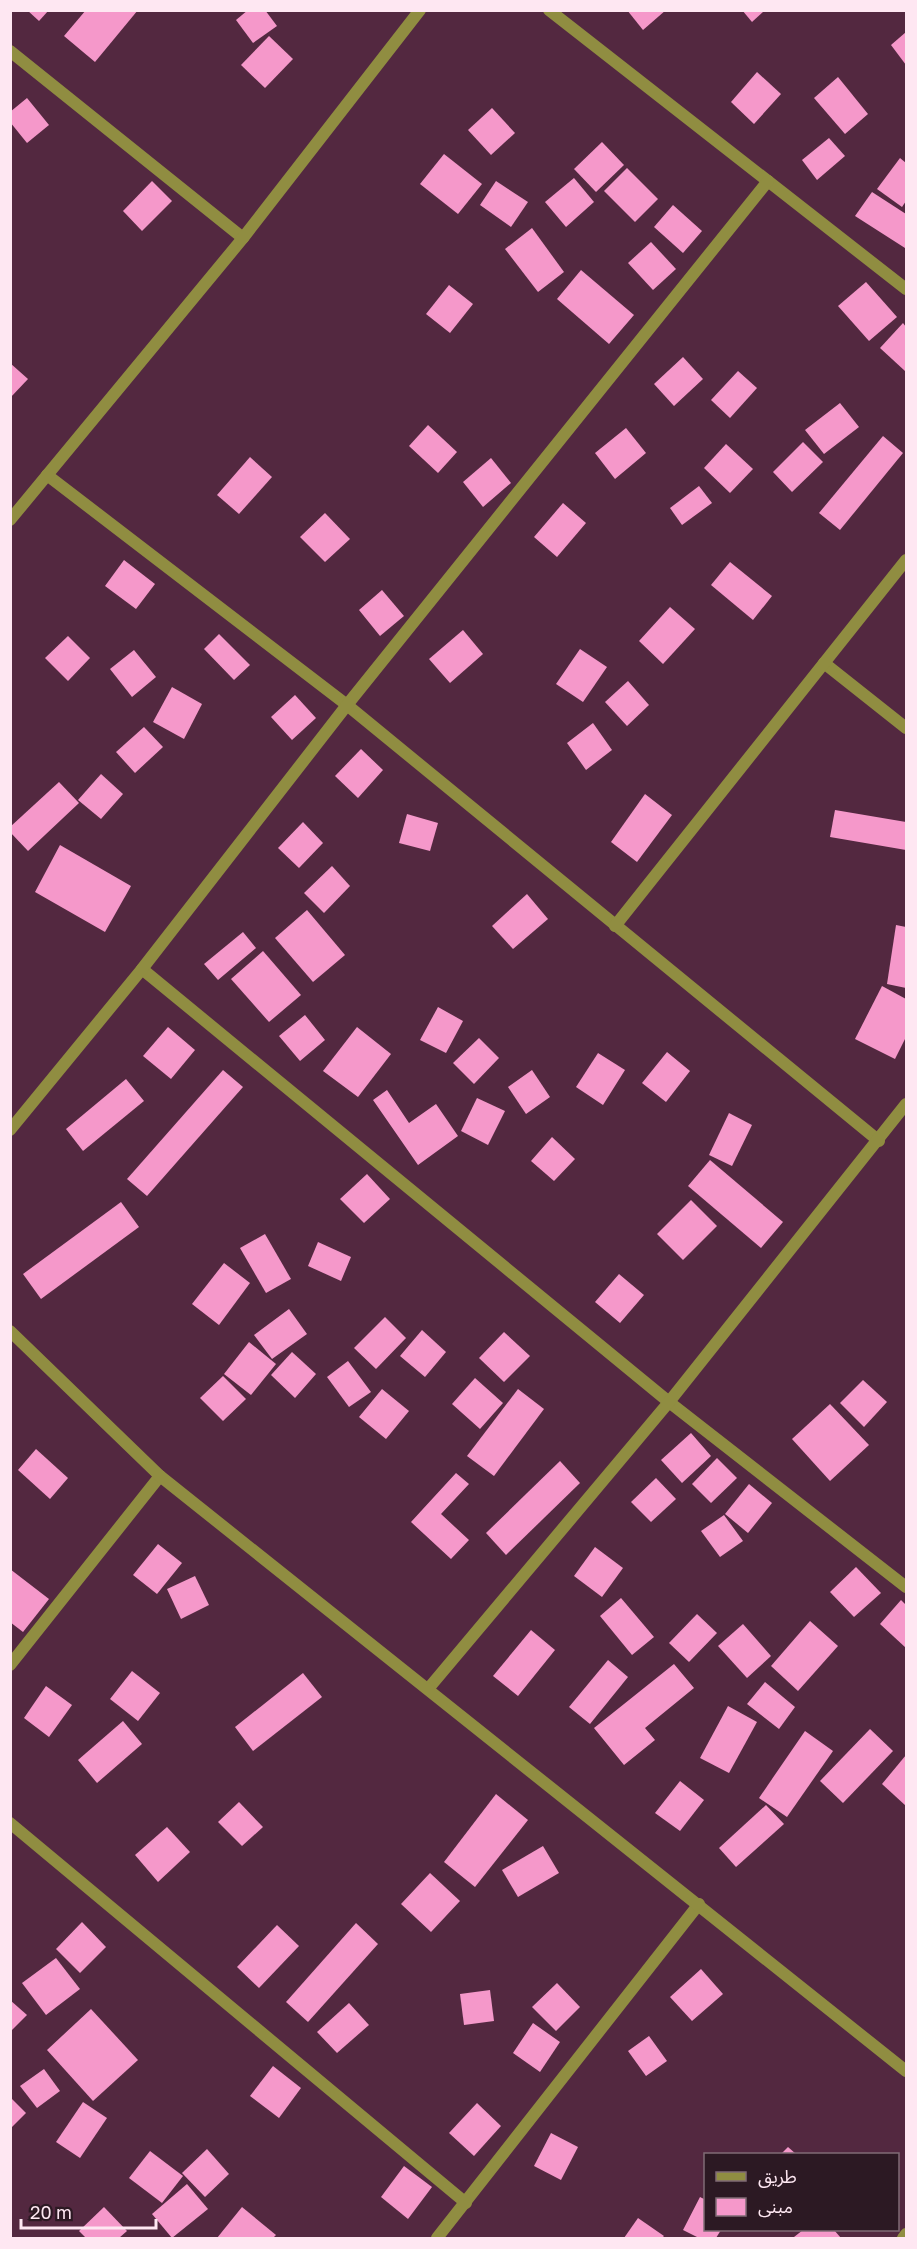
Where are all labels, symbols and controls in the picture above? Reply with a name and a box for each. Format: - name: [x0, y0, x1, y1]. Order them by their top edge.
- legend: [704, 2153, 899, 2231]
- text: طريق: [758, 2165, 797, 2188]
- scale bar: [21, 2192, 156, 2230]
- text: مبنى: [758, 2195, 793, 2218]
- text: 20 m: [30, 2201, 72, 2223]

